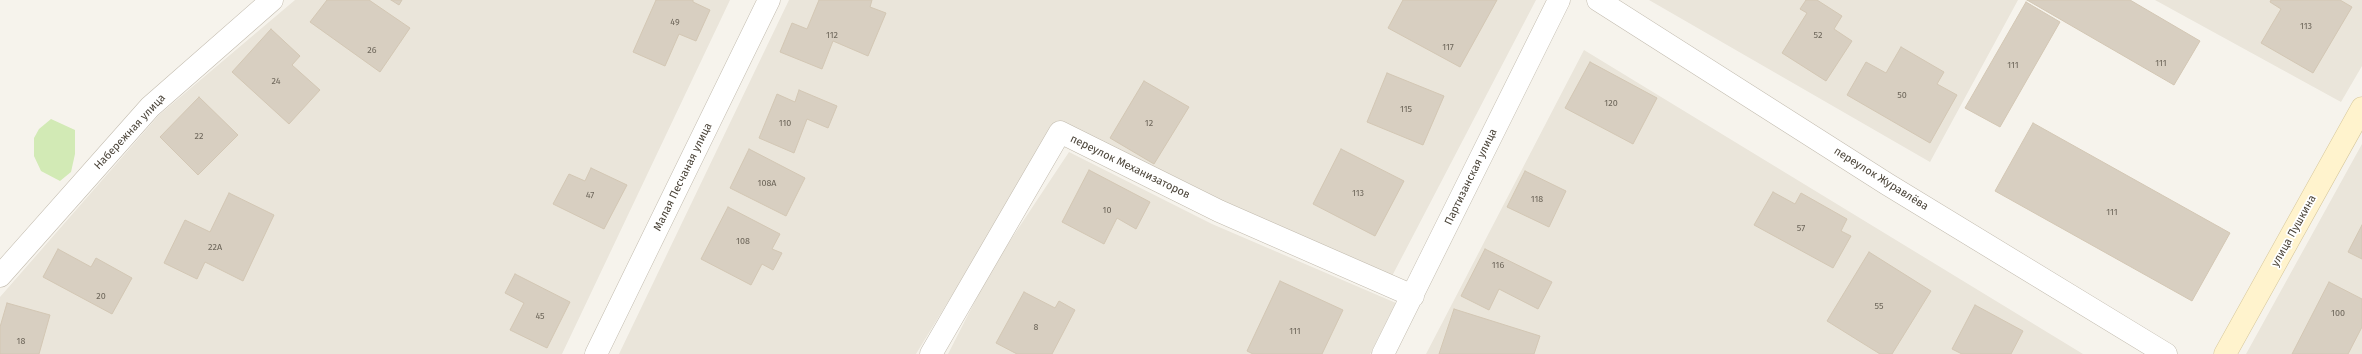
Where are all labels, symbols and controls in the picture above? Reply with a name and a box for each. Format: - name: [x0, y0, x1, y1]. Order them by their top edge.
- house number: 49: [670, 17, 680, 27]
- house number: 113: [2300, 21, 2312, 31]
- house number: 112: [826, 30, 838, 40]
- house number: 52: [1814, 30, 1822, 40]
- house number: 117: [1442, 42, 1454, 52]
- house number: 26: [367, 45, 377, 55]
- house number: 111: [2155, 58, 2167, 68]
- house number: 111: [2007, 60, 2019, 70]
- house number: 24: [272, 76, 280, 86]
- house number: 50: [1897, 90, 1907, 100]
- street label: Набережная улица: [92, 92, 168, 172]
- house number: 120: [1604, 98, 1618, 108]
- house number: 115: [1400, 104, 1412, 114]
- house number: 110: [779, 118, 791, 128]
- house number: 12: [1145, 118, 1153, 128]
- street label: Малая Песчаная улица: [651, 121, 715, 233]
- street label: Партизанская улица: [1442, 127, 1500, 227]
- house number: 22: [195, 131, 203, 141]
- street label: переулок Механизаторов: [1068, 132, 1192, 202]
- street label: переулок Журавлёва: [1831, 145, 1931, 213]
- house number: 108А: [757, 178, 777, 188]
- house number: 113: [1352, 188, 1364, 198]
- house number: 47: [586, 190, 594, 200]
- street label: улица Пушкина: [2269, 193, 2319, 269]
- house number: 118: [1531, 194, 1543, 204]
- house number: 10: [1103, 205, 1111, 215]
- house number: 111: [2106, 207, 2118, 217]
- house number: 57: [1797, 223, 1805, 233]
- house number: 108: [736, 236, 750, 246]
- house number: 22А: [208, 242, 222, 252]
- house number: 116: [1492, 260, 1504, 270]
- house number: 20: [96, 291, 106, 301]
- house number: 55: [1875, 301, 1883, 311]
- house number: 100: [2331, 308, 2345, 318]
- house number: 45: [535, 311, 545, 321]
- house number: 8: [1034, 322, 1038, 332]
- house number: 111: [1289, 326, 1301, 336]
- house number: 18: [17, 336, 25, 346]

